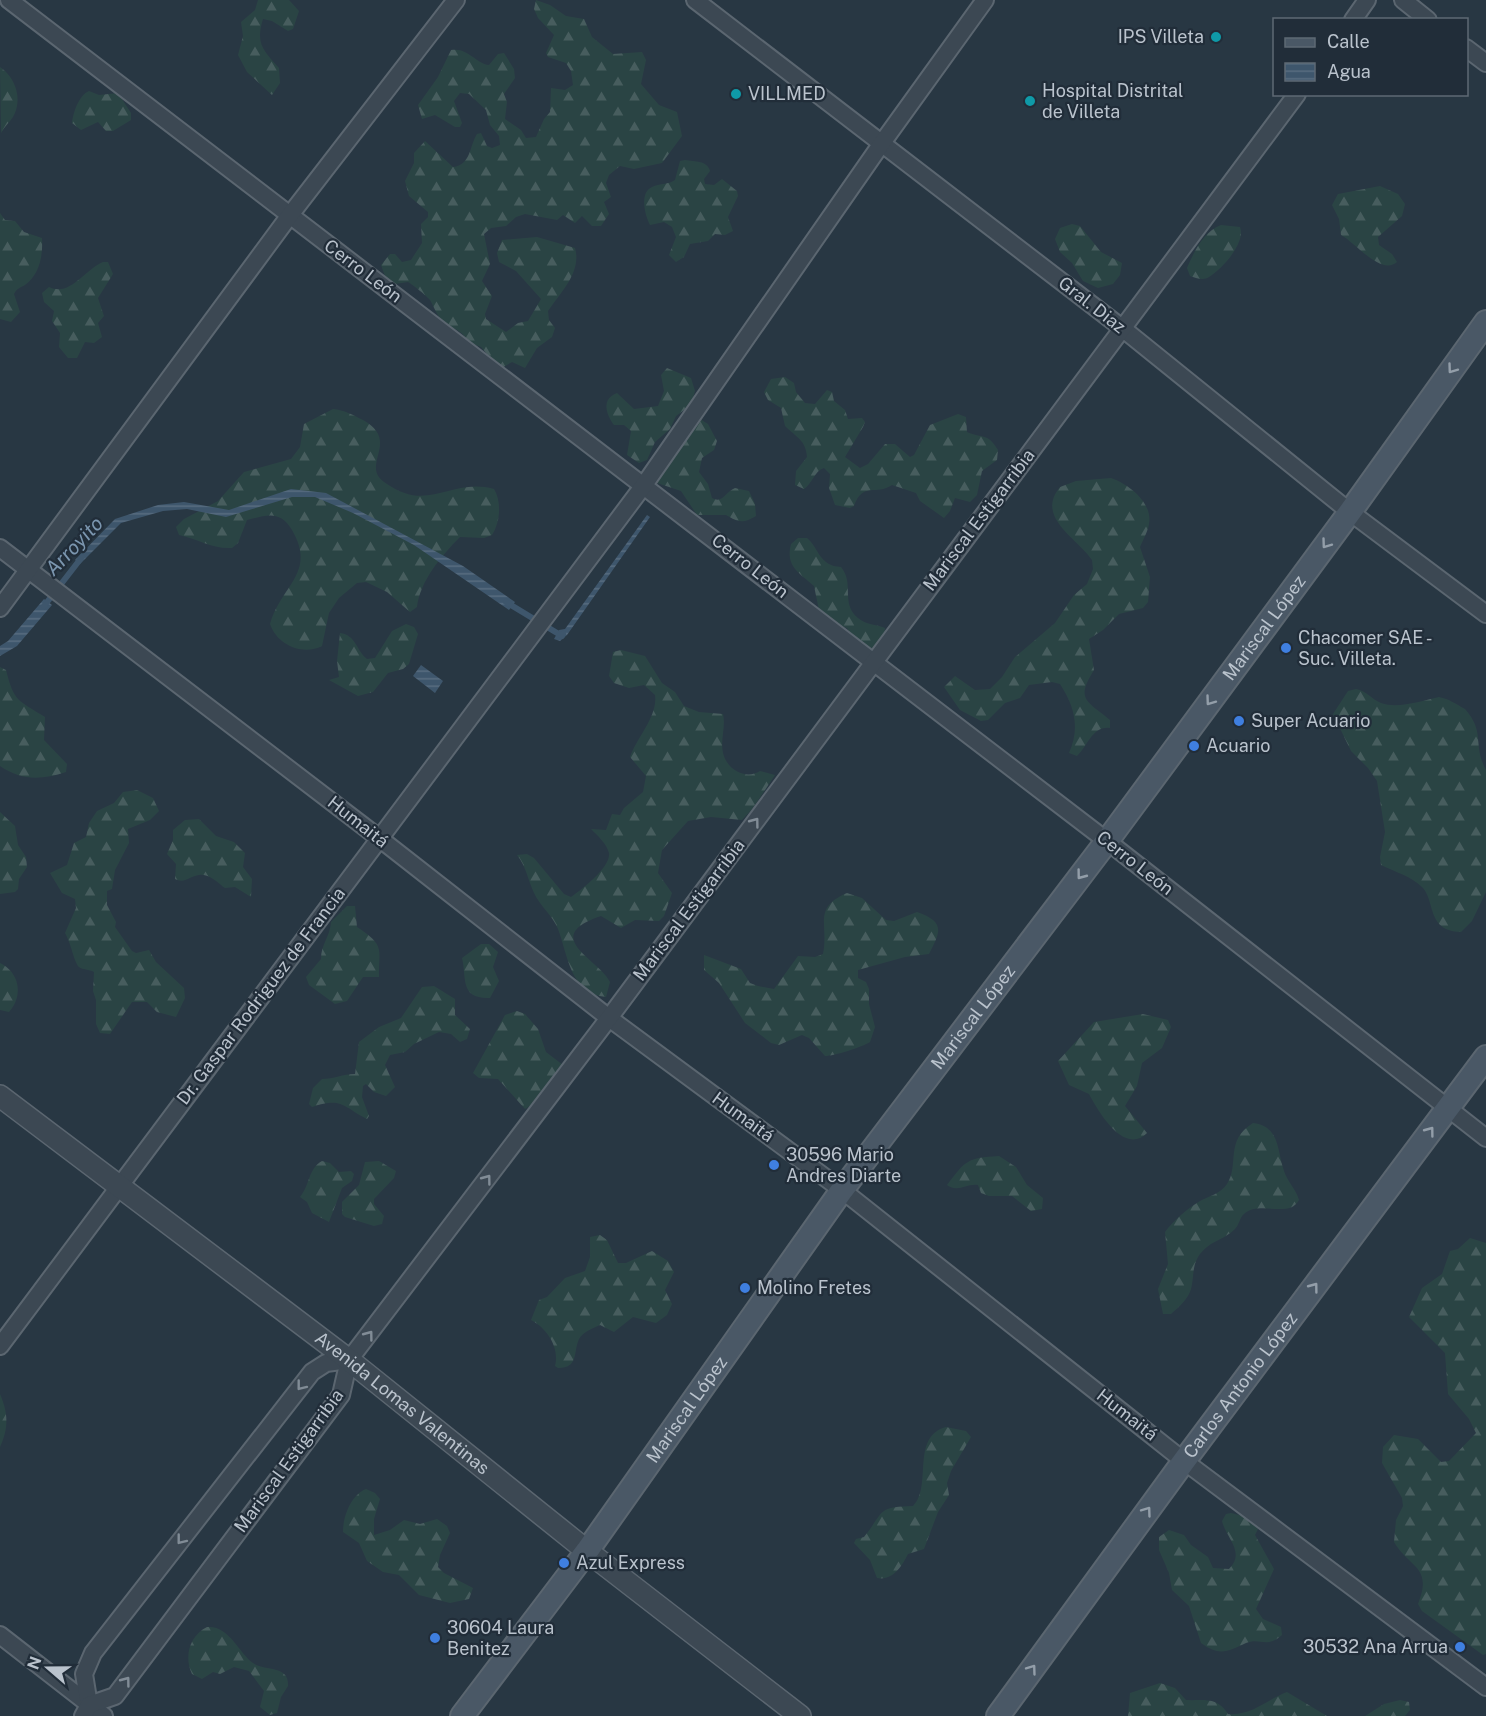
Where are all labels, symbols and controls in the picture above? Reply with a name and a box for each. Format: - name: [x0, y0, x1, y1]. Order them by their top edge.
- legend: [1273, 18, 1468, 96]
- place label: IPS Villeta: [1118, 26, 1204, 47]
- marker: IPS Villeta: [1209, 30, 1223, 44]
- text: Calle: [1327, 31, 1370, 52]
- text: Agua: [1327, 61, 1371, 82]
- place label: Hospital Distrital de Villeta: [1042, 80, 1183, 122]
- place label: VILLMED: [748, 83, 826, 104]
- marker: VILLMED: [729, 87, 743, 101]
- marker: Hospital Distrital de Villeta: [1023, 94, 1037, 108]
- street label: Cerro León: [320, 235, 406, 307]
- street label: Gral. Diaz: [1055, 272, 1130, 337]
- one-way arrow: [1448, 363, 1459, 374]
- street label: Mariscal Estigarribia: [918, 445, 1039, 595]
- water label: Arroyito: [40, 511, 108, 580]
- street label: Cerro León: [708, 529, 793, 602]
- one-way arrow: [1322, 538, 1333, 549]
- street label: Mariscal López: [1218, 571, 1310, 684]
- place label: Chacomer SAE - Suc. Villeta.: [1298, 627, 1433, 669]
- marker: Chacomer SAE - Suc. Villeta.: [1279, 641, 1293, 655]
- one-way arrow: [1206, 695, 1217, 706]
- place label: Super Acuario: [1251, 710, 1370, 731]
- marker: Super Acuario: [1232, 714, 1246, 728]
- place label: Acuario: [1206, 735, 1270, 756]
- marker: Acuario: [1187, 739, 1201, 753]
- street label: Humaitá: [324, 791, 393, 852]
- one-way arrow: [748, 817, 759, 828]
- street label: Cerro León: [1093, 826, 1178, 899]
- street label: Mariscal Estigarribia: [628, 835, 749, 985]
- one-way arrow: [1077, 868, 1088, 879]
- street label: Dr. Gaspar Rodriguez de Francia: [172, 883, 349, 1108]
- street label: Mariscal López: [927, 960, 1019, 1073]
- street label: Humaitá: [708, 1087, 778, 1146]
- one-way arrow: [1423, 1127, 1434, 1138]
- place label: 30596 Mario Andres Diarte: [786, 1144, 901, 1186]
- marker: 30596 Mario Andres Diarte: [767, 1158, 781, 1172]
- one-way arrow: [479, 1175, 490, 1186]
- place label: Molino Fretes: [757, 1277, 871, 1298]
- marker: Molino Fretes: [738, 1281, 752, 1295]
- one-way arrow: [1306, 1283, 1317, 1294]
- street label: Carlos Antonio López: [1179, 1308, 1301, 1462]
- street label: Avenida Lomas Valentinas: [311, 1327, 494, 1478]
- one-way arrow: [361, 1330, 372, 1341]
- street label: Mariscal López: [642, 1352, 731, 1467]
- one-way arrow: [297, 1380, 308, 1391]
- street label: Humaitá: [1093, 1384, 1162, 1445]
- street label: Mariscal Estigarribia: [230, 1385, 348, 1536]
- one-way arrow: [1140, 1507, 1151, 1518]
- one-way arrow: [177, 1534, 188, 1545]
- place label: Azul Express: [576, 1552, 685, 1573]
- marker: Azul Express: [557, 1556, 571, 1570]
- place label: 30604 Laura Benitez: [447, 1617, 554, 1659]
- marker: 30604 Laura Benitez: [428, 1631, 442, 1645]
- place label: 30532 Ana Arrua: [1303, 1636, 1448, 1657]
- north arrow: [18, 1638, 78, 1698]
- marker: 30532 Ana Arrua: [1453, 1640, 1467, 1654]
- text: N: [23, 1654, 45, 1672]
- one-way arrow: [1025, 1664, 1036, 1675]
- one-way arrow: [119, 1677, 130, 1688]

